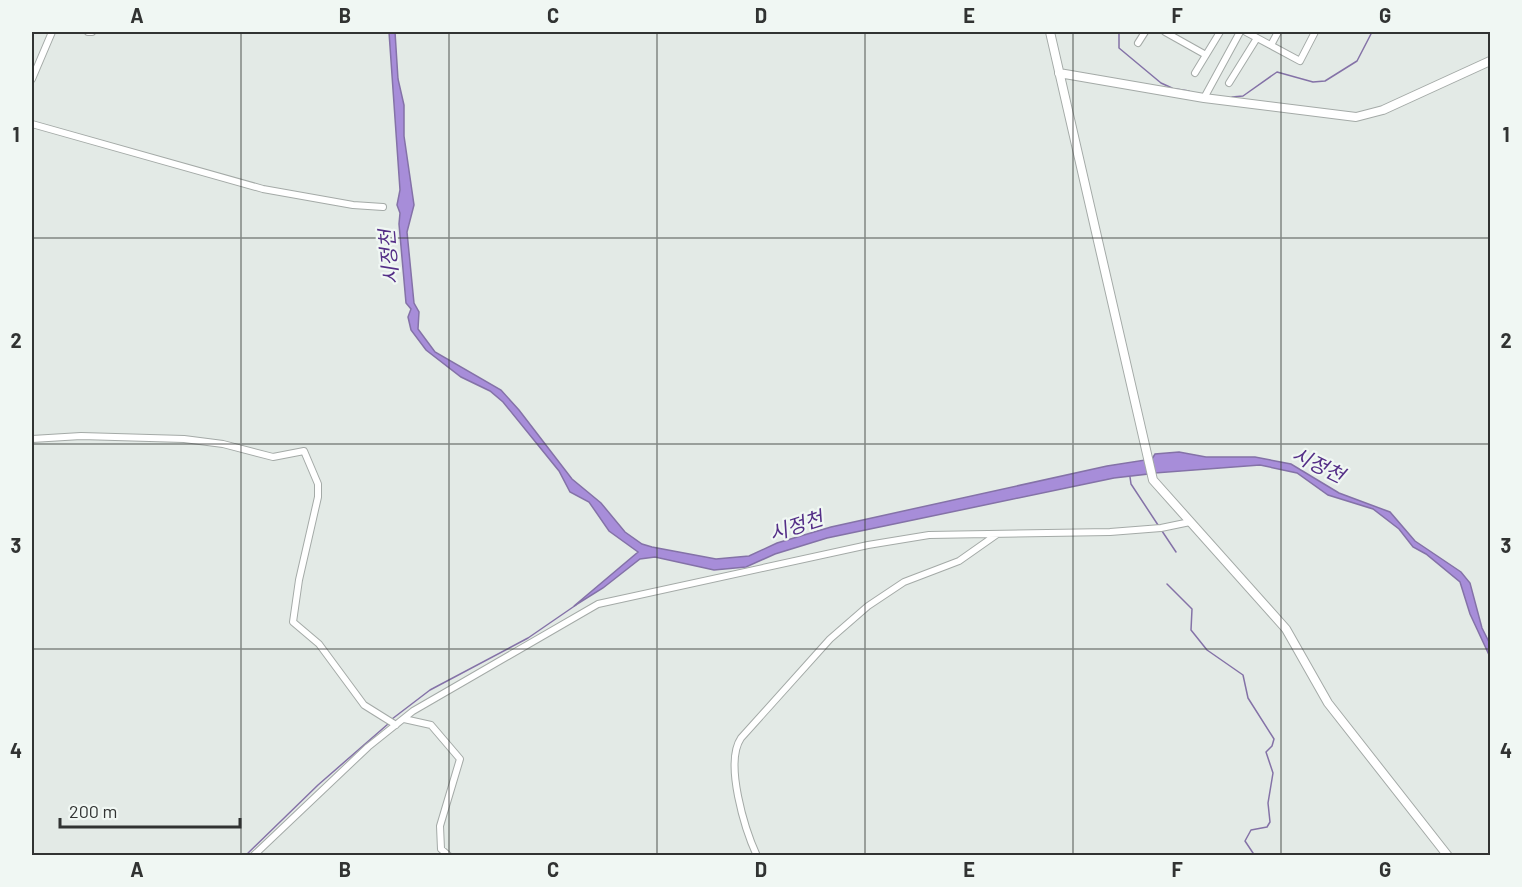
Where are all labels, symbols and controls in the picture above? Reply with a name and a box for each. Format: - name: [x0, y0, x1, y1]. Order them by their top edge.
- text: A: [130, 3, 144, 27]
- text: B: [339, 3, 351, 27]
- text: C: [547, 3, 559, 27]
- text: D: [755, 3, 767, 27]
- text: E: [963, 3, 975, 27]
- text: F: [1171, 3, 1183, 27]
- text: G: [1379, 3, 1391, 27]
- text: 1: [12, 122, 20, 146]
- text: 1: [1502, 122, 1510, 146]
- water label: 시정천: [373, 226, 402, 286]
- text: 2: [10, 328, 22, 352]
- text: 2: [1500, 328, 1512, 352]
- water label: 시정천: [1288, 441, 1351, 488]
- water label: 시정천: [766, 504, 828, 545]
- text: 3: [11, 533, 21, 557]
- text: 3: [1501, 533, 1511, 557]
- text: 4: [10, 738, 22, 762]
- text: 4: [1500, 738, 1512, 762]
- scale bar: [60, 791, 240, 829]
- text: 200 m: [69, 800, 117, 822]
- text: A: [130, 857, 144, 881]
- text: B: [339, 857, 351, 881]
- text: C: [547, 857, 559, 881]
- text: D: [755, 857, 767, 881]
- text: E: [963, 857, 975, 881]
- text: F: [1171, 857, 1183, 881]
- text: G: [1379, 857, 1391, 881]

